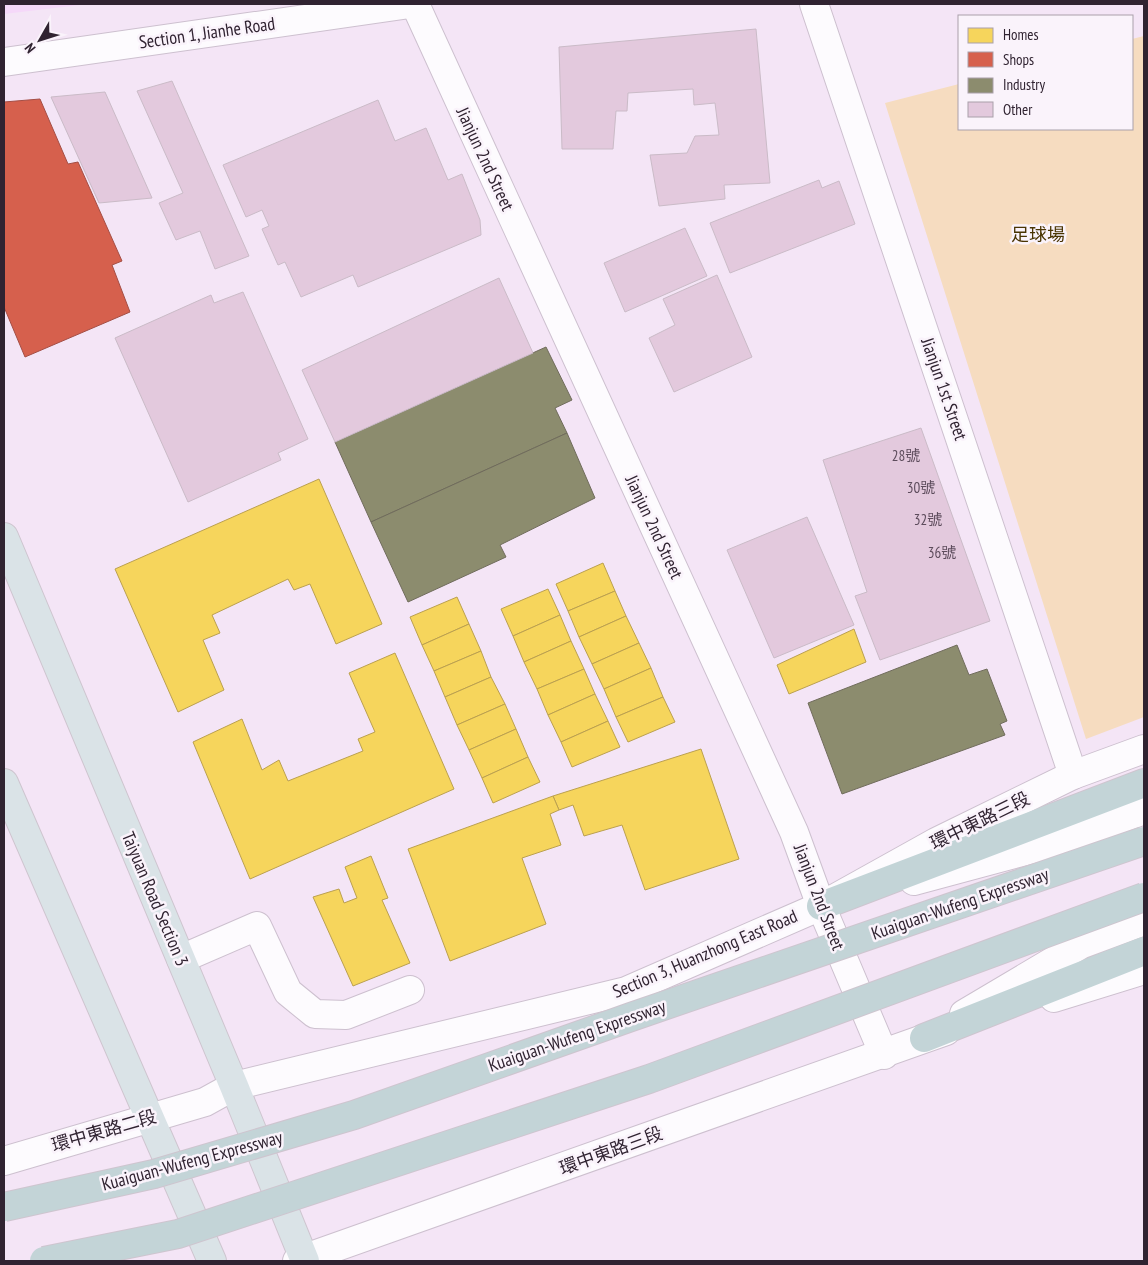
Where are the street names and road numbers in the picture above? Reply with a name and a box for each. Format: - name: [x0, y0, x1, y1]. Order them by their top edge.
- street label: Section 1, Jianhe Road: [137, 12, 276, 53]
- street label: Jianjun 2nd Street: [451, 102, 519, 214]
- street label: Jianjun 1st Street: [916, 334, 973, 443]
- street label: Jianjun 2nd Street: [620, 470, 688, 582]
- street label: 環中東路三段: [926, 787, 1033, 855]
- street label: Taiyuan Road Section 3: [117, 828, 194, 969]
- street label: Jianjun 2nd Street: [788, 840, 850, 953]
- street label: Kuaiguan-Wufeng Expressway: [868, 862, 1052, 945]
- street label: Section 3, Huanzhong East Road: [609, 904, 801, 1003]
- street label: Kuaiguan-Wufeng Expressway: [485, 994, 669, 1077]
- street label: 環中東路二段: [49, 1105, 159, 1156]
- street label: 環中東路三段: [556, 1121, 666, 1180]
- street label: Kuaiguan-Wufeng Expressway: [99, 1125, 285, 1196]

